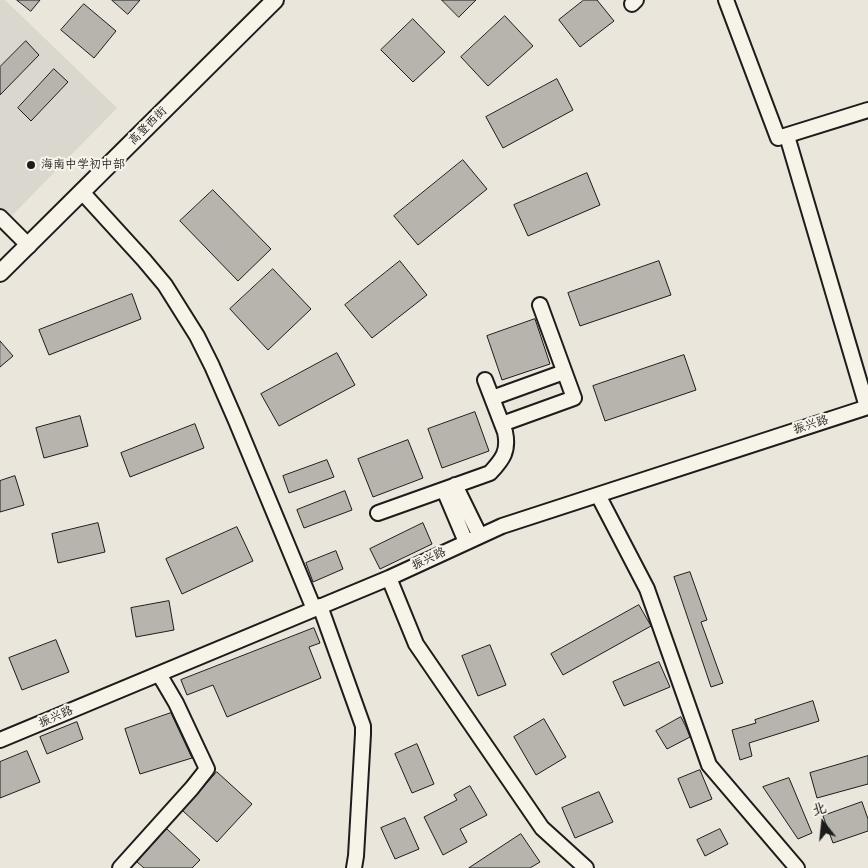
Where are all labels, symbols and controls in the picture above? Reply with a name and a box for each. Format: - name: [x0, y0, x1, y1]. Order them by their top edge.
- street label: 高登西街: [126, 104, 170, 148]
- place label: 海南中学初中部: [41, 158, 125, 172]
- marker: 海南中学初中部: [25, 159, 37, 171]
- street label: 振兴路: [792, 413, 830, 437]
- street label: 振兴路: [410, 545, 448, 573]
- street label: 振兴路: [37, 703, 75, 731]
- north arrow: [798, 798, 848, 848]
- text: 北: [810, 798, 828, 819]

